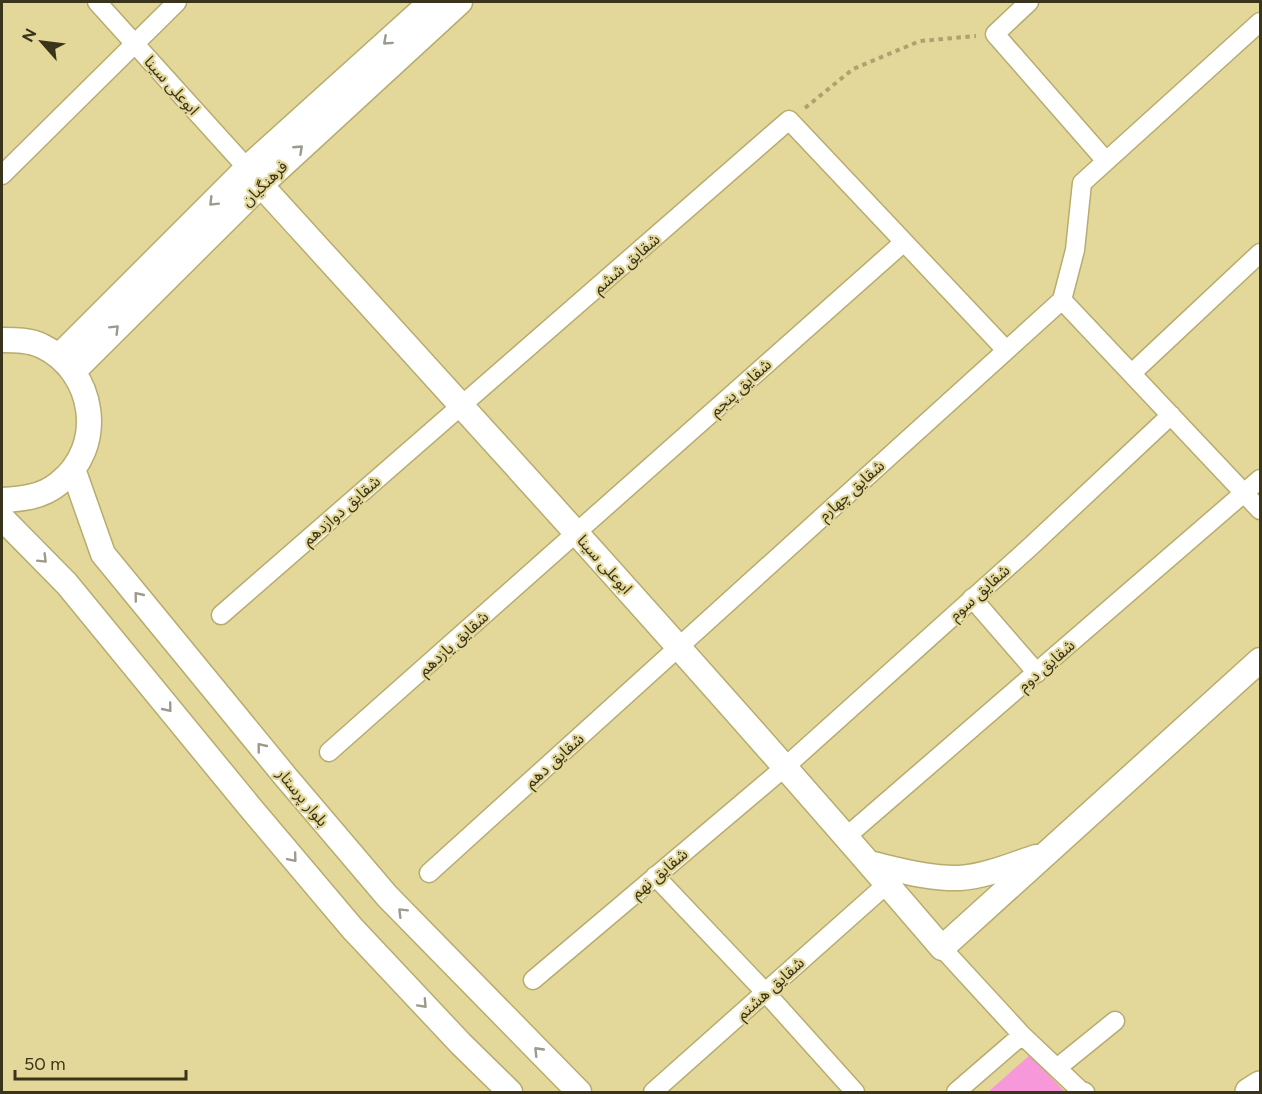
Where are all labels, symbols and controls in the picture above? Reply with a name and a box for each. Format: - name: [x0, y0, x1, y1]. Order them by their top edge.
- north arrow: [12, 12, 72, 72]
- text: N: [18, 25, 40, 45]
- one-way arrow: [384, 34, 394, 45]
- street label: ابوعلی سینا: [140, 52, 203, 119]
- one-way arrow: [293, 145, 303, 156]
- street label: فرهنگیان: [237, 157, 292, 210]
- one-way arrow: [210, 195, 220, 206]
- street label: شقایق ششم: [589, 229, 665, 300]
- one-way arrow: [108, 326, 119, 337]
- street label: شقایق پنجم: [706, 355, 777, 422]
- street label: شقایق چهارم: [815, 456, 890, 527]
- street label: شقایق دوازدهم: [299, 472, 386, 551]
- street label: ابوعلی سینا: [573, 531, 636, 598]
- one-way arrow: [35, 552, 46, 563]
- street label: شقایق سوم: [945, 560, 1015, 627]
- one-way arrow: [134, 592, 145, 603]
- street label: شقایق یازدهم: [414, 607, 494, 682]
- street label: شقایق دوم: [1014, 635, 1081, 698]
- one-way arrow: [161, 701, 172, 712]
- street label: شقایق دهم: [521, 729, 590, 794]
- one-way arrow: [258, 743, 269, 754]
- street label: بلوار پرستار: [271, 764, 332, 831]
- street label: شقایق نهم: [627, 844, 693, 905]
- one-way arrow: [286, 851, 297, 862]
- one-way arrow: [398, 908, 409, 919]
- street label: شقایق هشتم: [733, 953, 810, 1026]
- one-way arrow: [415, 996, 426, 1007]
- scale bar: [15, 1043, 186, 1081]
- one-way arrow: [535, 1047, 546, 1058]
- text: 50 m: [24, 1053, 66, 1075]

